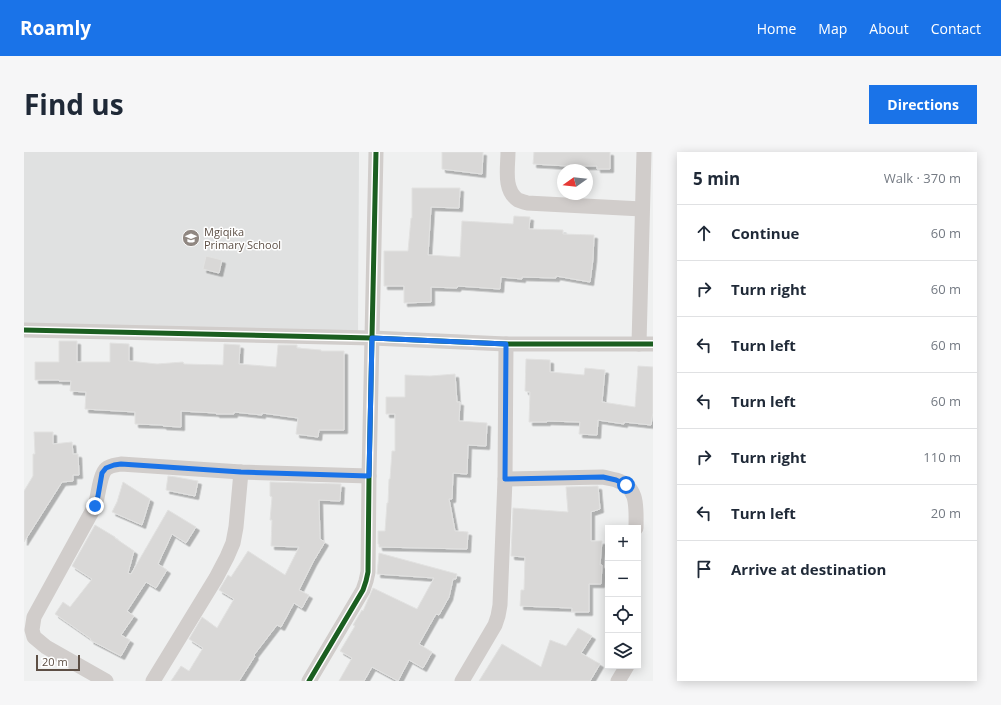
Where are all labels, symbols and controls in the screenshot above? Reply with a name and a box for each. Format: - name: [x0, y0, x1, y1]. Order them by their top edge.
- text: Roamly: [20, 15, 91, 41]
- text: Home: [757, 19, 796, 38]
- text: Map: [818, 19, 847, 38]
- text: About: [869, 19, 909, 38]
- text: Contact: [931, 19, 981, 38]
- text: Find us: [24, 85, 124, 123]
- button: Directions: [869, 85, 977, 124]
- north arrow: [557, 164, 593, 200]
- text: 5 min: [693, 167, 740, 190]
- text: Walk · 370 m: [884, 169, 961, 187]
- icon: ahead: [693, 222, 715, 244]
- text: Continue: [731, 223, 799, 243]
- place label: Mgiqika Primary School: [204, 224, 281, 252]
- text: 60 m: [931, 224, 961, 242]
- school or university icon: Mgiqika Primary School: [181, 228, 201, 248]
- icon: right: [693, 278, 715, 300]
- text: Turn right: [731, 279, 806, 299]
- text: 60 m: [931, 280, 961, 298]
- icon: left: [693, 334, 715, 356]
- text: Turn left: [731, 335, 796, 355]
- text: 60 m: [931, 336, 961, 354]
- icon: left: [693, 390, 715, 412]
- text: Turn left: [731, 391, 796, 411]
- text: 60 m: [931, 392, 961, 410]
- icon: right: [693, 446, 715, 468]
- text: Turn right: [731, 447, 806, 467]
- text: 110 m: [923, 448, 961, 466]
- route start: [617, 476, 635, 494]
- route end: [86, 497, 104, 515]
- icon: left: [693, 502, 715, 524]
- text: Turn left: [731, 503, 796, 523]
- text: 20 m: [931, 504, 961, 522]
- map controls: [605, 525, 641, 669]
- button: +: [605, 525, 641, 561]
- icon: arrive: [693, 558, 715, 580]
- text: Arrive at destination: [731, 559, 886, 579]
- button: −: [605, 561, 641, 597]
- button: locate: [605, 597, 641, 633]
- button: layers: [605, 633, 641, 669]
- scale bar: [36, 653, 80, 672]
- text: 20 m: [42, 654, 68, 669]

